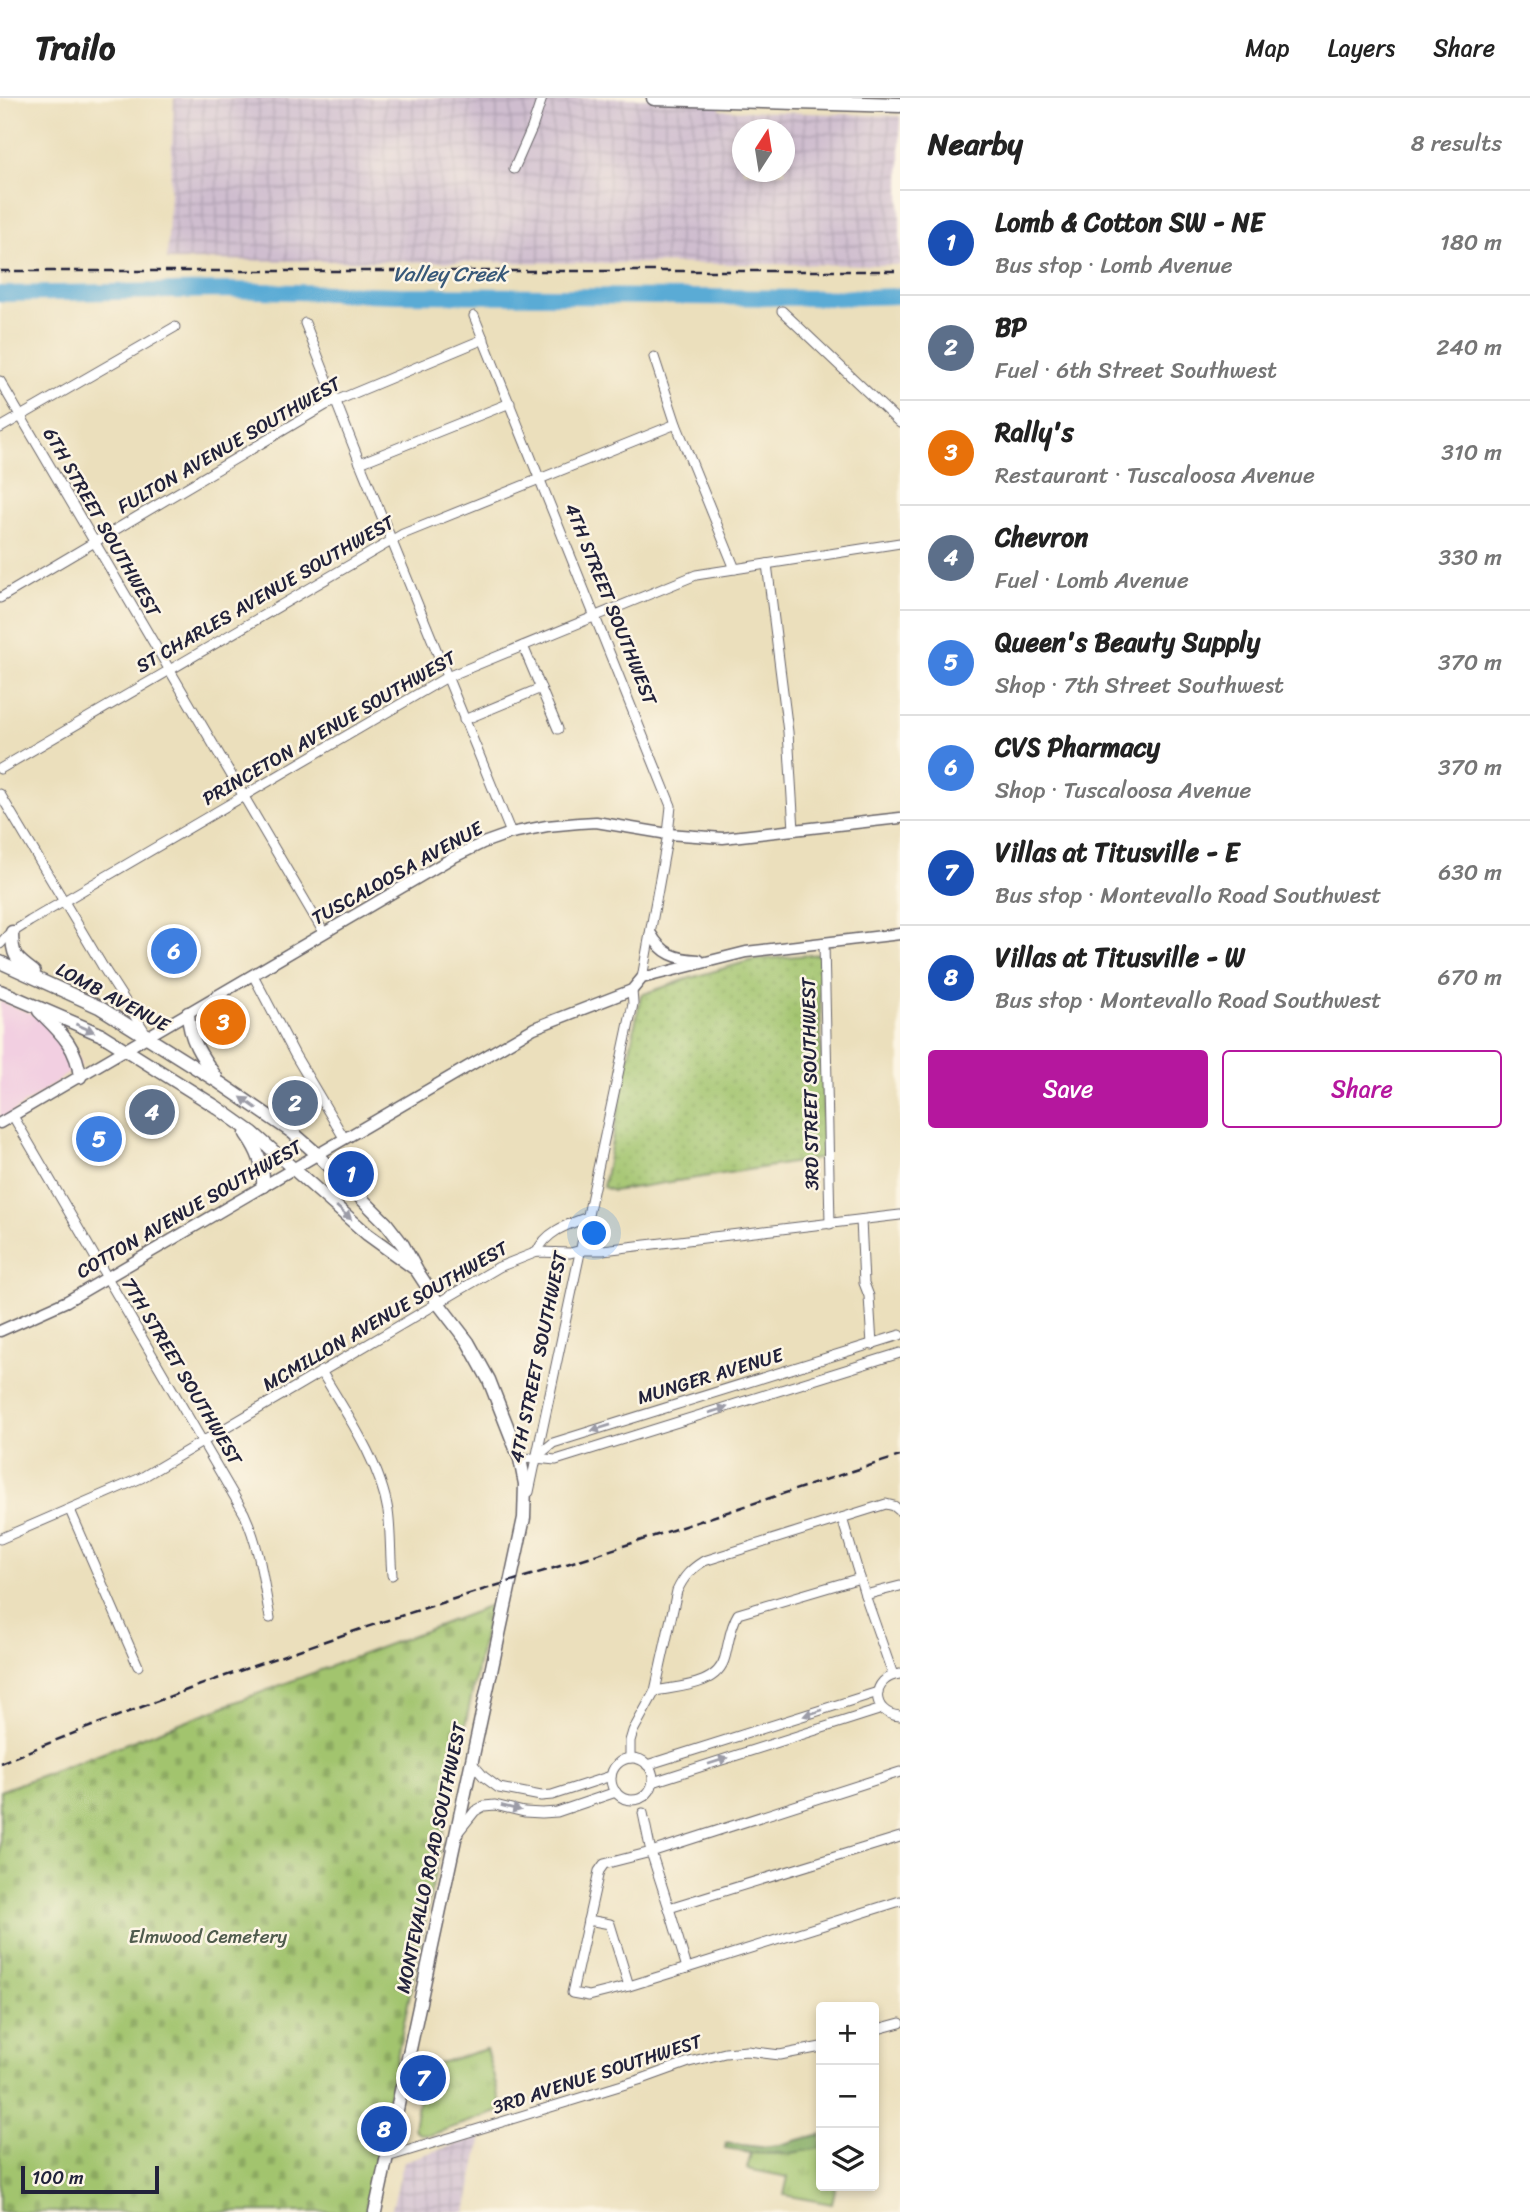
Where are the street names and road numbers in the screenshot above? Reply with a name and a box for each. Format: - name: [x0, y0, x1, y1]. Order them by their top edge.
- street label: FULTON AVENUE SOUTHWEST: [111, 366, 348, 523]
- street label: 6TH STREET SOUTHWEST: [34, 421, 171, 624]
- street label: 4TH STREET SOUTHWEST: [555, 498, 667, 712]
- street label: ST CHARLES AVENUE SOUTHWEST: [129, 505, 402, 682]
- street label: PRINCETON AVENUE SOUTHWEST: [196, 641, 463, 814]
- street label: TUSCALOOSA AVENUE: [305, 811, 490, 934]
- street label: LOMB AVENUE: [50, 953, 177, 1042]
- street label: 3RD STREET SOUTHWEST: [792, 976, 828, 1191]
- street label: COTTON AVENUE SOUTHWEST: [70, 1130, 310, 1287]
- street label: MCMILLON AVENUE SOUTHWEST: [256, 1231, 515, 1400]
- street label: 4TH STREET SOUTHWEST: [499, 1247, 577, 1466]
- street label: 7TH STREET SOUTHWEST: [113, 1271, 252, 1473]
- street label: MUNGER AVENUE: [633, 1338, 788, 1414]
- street label: MONTEVALLO ROAD SOUTHWEST: [386, 1719, 476, 1996]
- street label: 3RD AVENUE SOUTHWEST: [488, 2024, 707, 2123]

